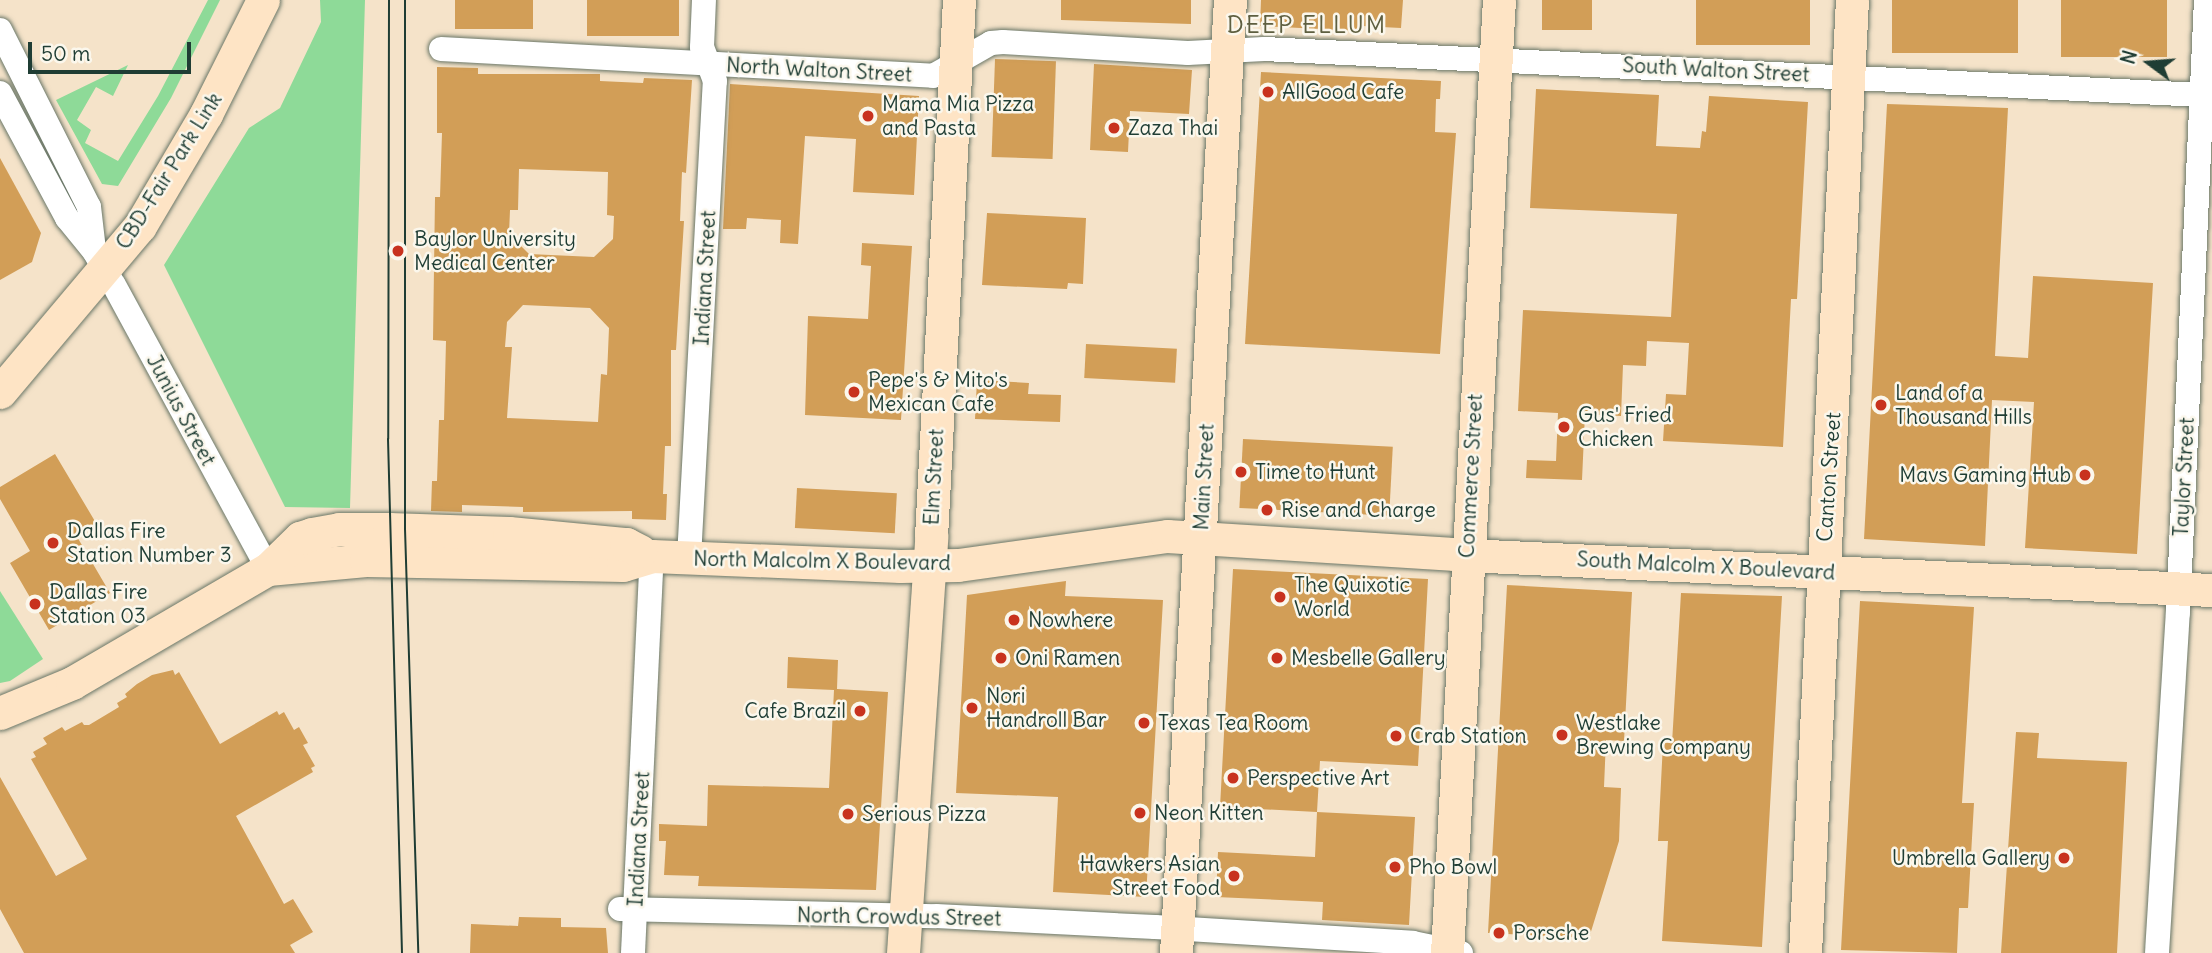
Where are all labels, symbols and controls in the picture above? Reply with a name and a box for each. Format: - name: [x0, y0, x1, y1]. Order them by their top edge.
- district label: DEEP ELLUM: [1228, 11, 1386, 39]
- scale bar: [32, 28, 194, 72]
- north arrow: [2114, 28, 2184, 98]
- text: 50 m: [41, 40, 90, 67]
- text: N: [2115, 48, 2142, 67]
- street label: North Walton Street: [725, 53, 913, 87]
- street label: South Walton Street: [1622, 53, 1810, 87]
- place label: AllGood Cafe: [1282, 79, 1404, 105]
- marker: AllGood Cafe: [1260, 84, 1276, 100]
- street label: CBD-Fair Park Link: [111, 88, 227, 254]
- place label: Mama Mia Pizza and Pasta: [882, 91, 1034, 141]
- marker: Mama Mia Pizza and Pasta: [860, 108, 876, 124]
- place label: Zaza Thai: [1128, 115, 1218, 141]
- marker: Zaza Thai: [1106, 120, 1122, 136]
- street label: Indiana Street: [689, 210, 721, 346]
- place label: Baylor University Medical Center: [414, 226, 576, 276]
- marker: Baylor University Medical Center: [388, 241, 408, 261]
- street label: Junius Street: [141, 350, 221, 470]
- place label: Pepe's & Mito's Mexican Cafe: [868, 367, 1008, 417]
- place label: Land of a Thousand Hills: [1895, 380, 2032, 430]
- marker: Pepe's & Mito's Mexican Cafe: [846, 384, 862, 400]
- street label: Commerce Street: [1454, 393, 1488, 559]
- marker: Land of a Thousand Hills: [1873, 397, 1889, 413]
- place label: Gus' Fried Chicken: [1578, 402, 1672, 452]
- street label: Canton Street: [1812, 411, 1846, 543]
- street label: Taylor Street: [2168, 417, 2200, 537]
- marker: Gus' Fried Chicken: [1556, 419, 1572, 435]
- street label: Main Street: [1189, 423, 1219, 531]
- street label: Elm Street: [919, 428, 949, 526]
- place label: Time to Hunt: [1255, 459, 1376, 485]
- place label: Mavs Gaming Hub: [1899, 462, 2071, 488]
- marker: Time to Hunt: [1233, 464, 1249, 480]
- marker: Mavs Gaming Hub: [2077, 467, 2093, 483]
- place label: Rise and Charge: [1281, 497, 1436, 523]
- marker: Rise and Charge: [1259, 502, 1275, 518]
- place label: Dallas Fire Station Number 3: [67, 518, 232, 568]
- marker: Dallas Fire Station Number 3: [45, 535, 61, 551]
- street label: North Malcolm X Boulevard: [693, 546, 951, 576]
- street label: South Malcolm X Boulevard: [1576, 547, 1836, 585]
- place label: The Quixotic World: [1294, 572, 1410, 622]
- place label: Dallas Fire Station 03: [49, 579, 148, 629]
- marker: The Quixotic World: [1272, 589, 1288, 605]
- marker: Dallas Fire Station 03: [27, 596, 43, 612]
- place label: Nowhere: [1028, 607, 1113, 633]
- marker: Nowhere: [1006, 612, 1022, 628]
- place label: Oni Ramen: [1015, 645, 1120, 671]
- place label: Mesbelle Gallery: [1291, 645, 1446, 671]
- marker: Oni Ramen: [993, 650, 1009, 666]
- marker: Mesbelle Gallery: [1269, 650, 1285, 666]
- place label: Nori Handroll Bar: [986, 683, 1106, 733]
- place label: Cafe Brazil: [744, 698, 846, 724]
- marker: Nori Handroll Bar: [964, 700, 980, 716]
- marker: Cafe Brazil: [852, 703, 868, 719]
- place label: Texas Tea Room: [1158, 710, 1308, 736]
- place label: Westlake Brewing Company: [1576, 710, 1751, 760]
- marker: Texas Tea Room: [1136, 715, 1152, 731]
- place label: Crab Station: [1410, 723, 1527, 749]
- marker: Westlake Brewing Company: [1554, 727, 1570, 743]
- marker: Crab Station: [1388, 728, 1404, 744]
- place label: Perspective Art: [1247, 765, 1390, 791]
- marker: Perspective Art: [1225, 770, 1241, 786]
- street label: Indiana Street: [623, 771, 655, 907]
- place label: Neon Kitten: [1154, 800, 1264, 826]
- place label: Serious Pizza: [862, 801, 986, 827]
- marker: Neon Kitten: [1132, 805, 1148, 821]
- marker: Serious Pizza: [840, 806, 856, 822]
- place label: Umbrella Gallery: [1892, 845, 2050, 871]
- marker: Umbrella Gallery: [2056, 850, 2072, 866]
- place label: Hawkers Asian Street Food: [1080, 851, 1220, 901]
- place label: Pho Bowl: [1409, 854, 1497, 880]
- marker: Pho Bowl: [1387, 859, 1403, 875]
- marker: Hawkers Asian Street Food: [1226, 868, 1242, 884]
- street label: North Crowdus Street: [797, 903, 1001, 931]
- place label: Porsche: [1513, 920, 1589, 946]
- marker: Porsche: [1491, 925, 1507, 941]

